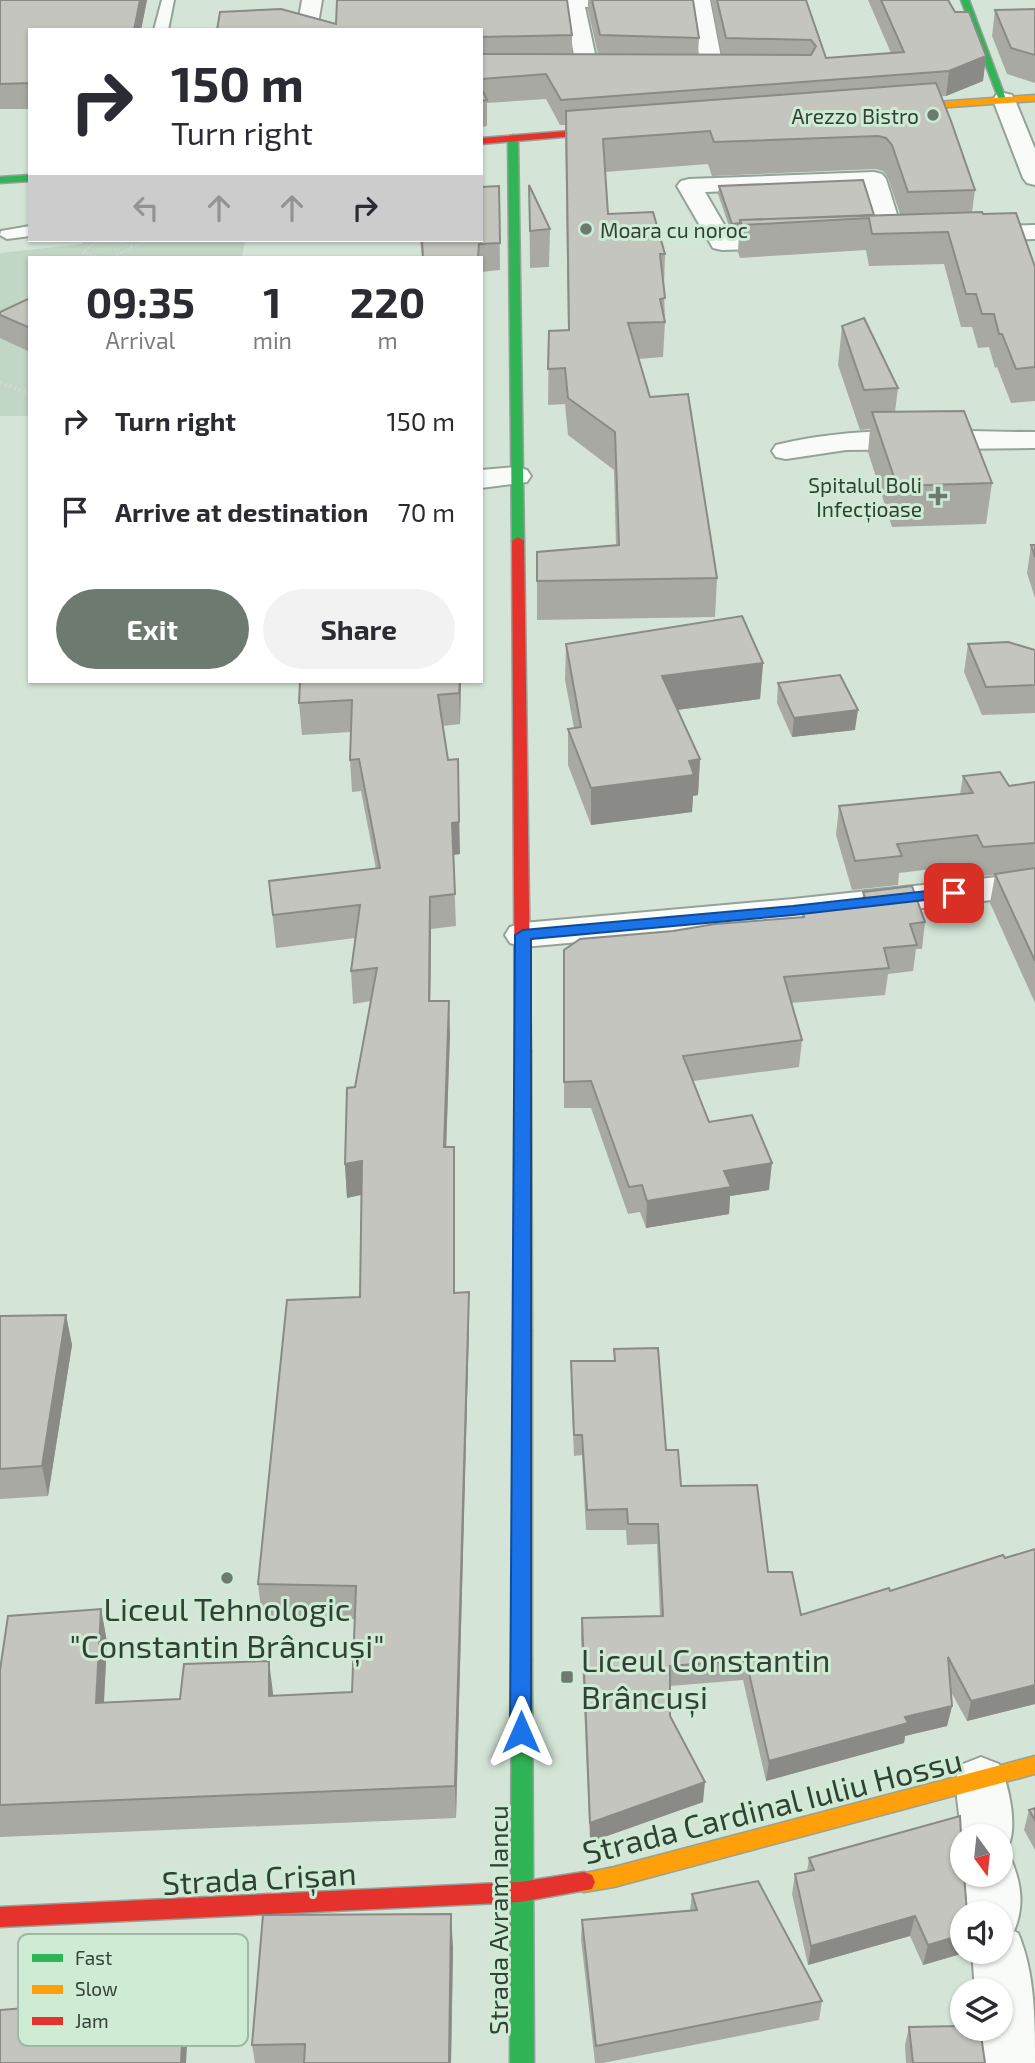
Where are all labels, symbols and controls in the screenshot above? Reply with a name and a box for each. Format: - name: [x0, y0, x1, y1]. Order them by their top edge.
- text: 150 m: [171, 53, 304, 112]
- icon: right: [56, 56, 147, 147]
- place label: Arezzo Bistro: [792, 103, 919, 128]
- marker: Arezzo Bistro: [925, 107, 941, 123]
- text: Turn right: [171, 113, 313, 151]
- icon: left: [127, 189, 165, 227]
- icon: ahead: [200, 189, 238, 227]
- icon: ahead: [273, 189, 311, 227]
- icon: right: [346, 189, 384, 227]
- place label: Moara cu noroc: [600, 217, 748, 242]
- marker: Moara cu noroc: [578, 221, 594, 237]
- text: 09:35: [86, 276, 195, 326]
- text: 1: [263, 276, 281, 326]
- text: 220: [350, 276, 425, 326]
- text: Arrival: [105, 326, 175, 354]
- text: min: [253, 326, 292, 354]
- text: m: [377, 326, 398, 354]
- icon: right: [56, 402, 94, 440]
- text: Turn right: [115, 405, 236, 436]
- text: 150 m: [386, 405, 455, 436]
- place label: Spitalul Boli Infecțioase: [808, 472, 922, 523]
- marker: Spitalul Boli Infecțioase: [928, 486, 948, 506]
- icon: arrive: [56, 493, 94, 531]
- text: Arrive at destination: [115, 496, 368, 527]
- text: 70 m: [397, 496, 455, 527]
- button: Exit: [56, 589, 249, 669]
- button: Share: [263, 589, 455, 669]
- pin: [924, 863, 984, 923]
- icon: arrive: [935, 874, 973, 912]
- marker: Liceul Tehnologic "Constantin Brâncuși": [219, 1570, 235, 1586]
- place label: Liceul Tehnologic "Constantin Brâncuși": [70, 1589, 384, 1667]
- place label: Liceul Constantin Brâncuși: [581, 1640, 830, 1718]
- marker: Liceul Constantin Brâncuși: [559, 1669, 575, 1685]
- position arrow: [484, 1695, 558, 1769]
- street label: Strada Cardinal Iuliu Hossu: [578, 1739, 966, 1871]
- street label: Strada Avram Iancu: [482, 1805, 513, 2035]
- north arrow: [950, 1824, 1013, 1886]
- map controls: [950, 1824, 1013, 2041]
- street label: Strada Crișan: [161, 1853, 357, 1904]
- button: sound: [950, 1901, 1013, 1964]
- legend: [18, 1934, 248, 2046]
- text: Fast: [75, 1946, 112, 1969]
- text: Slow: [75, 1977, 118, 2000]
- button: layers: [950, 1978, 1013, 2041]
- text: Jam: [75, 2009, 109, 2032]

